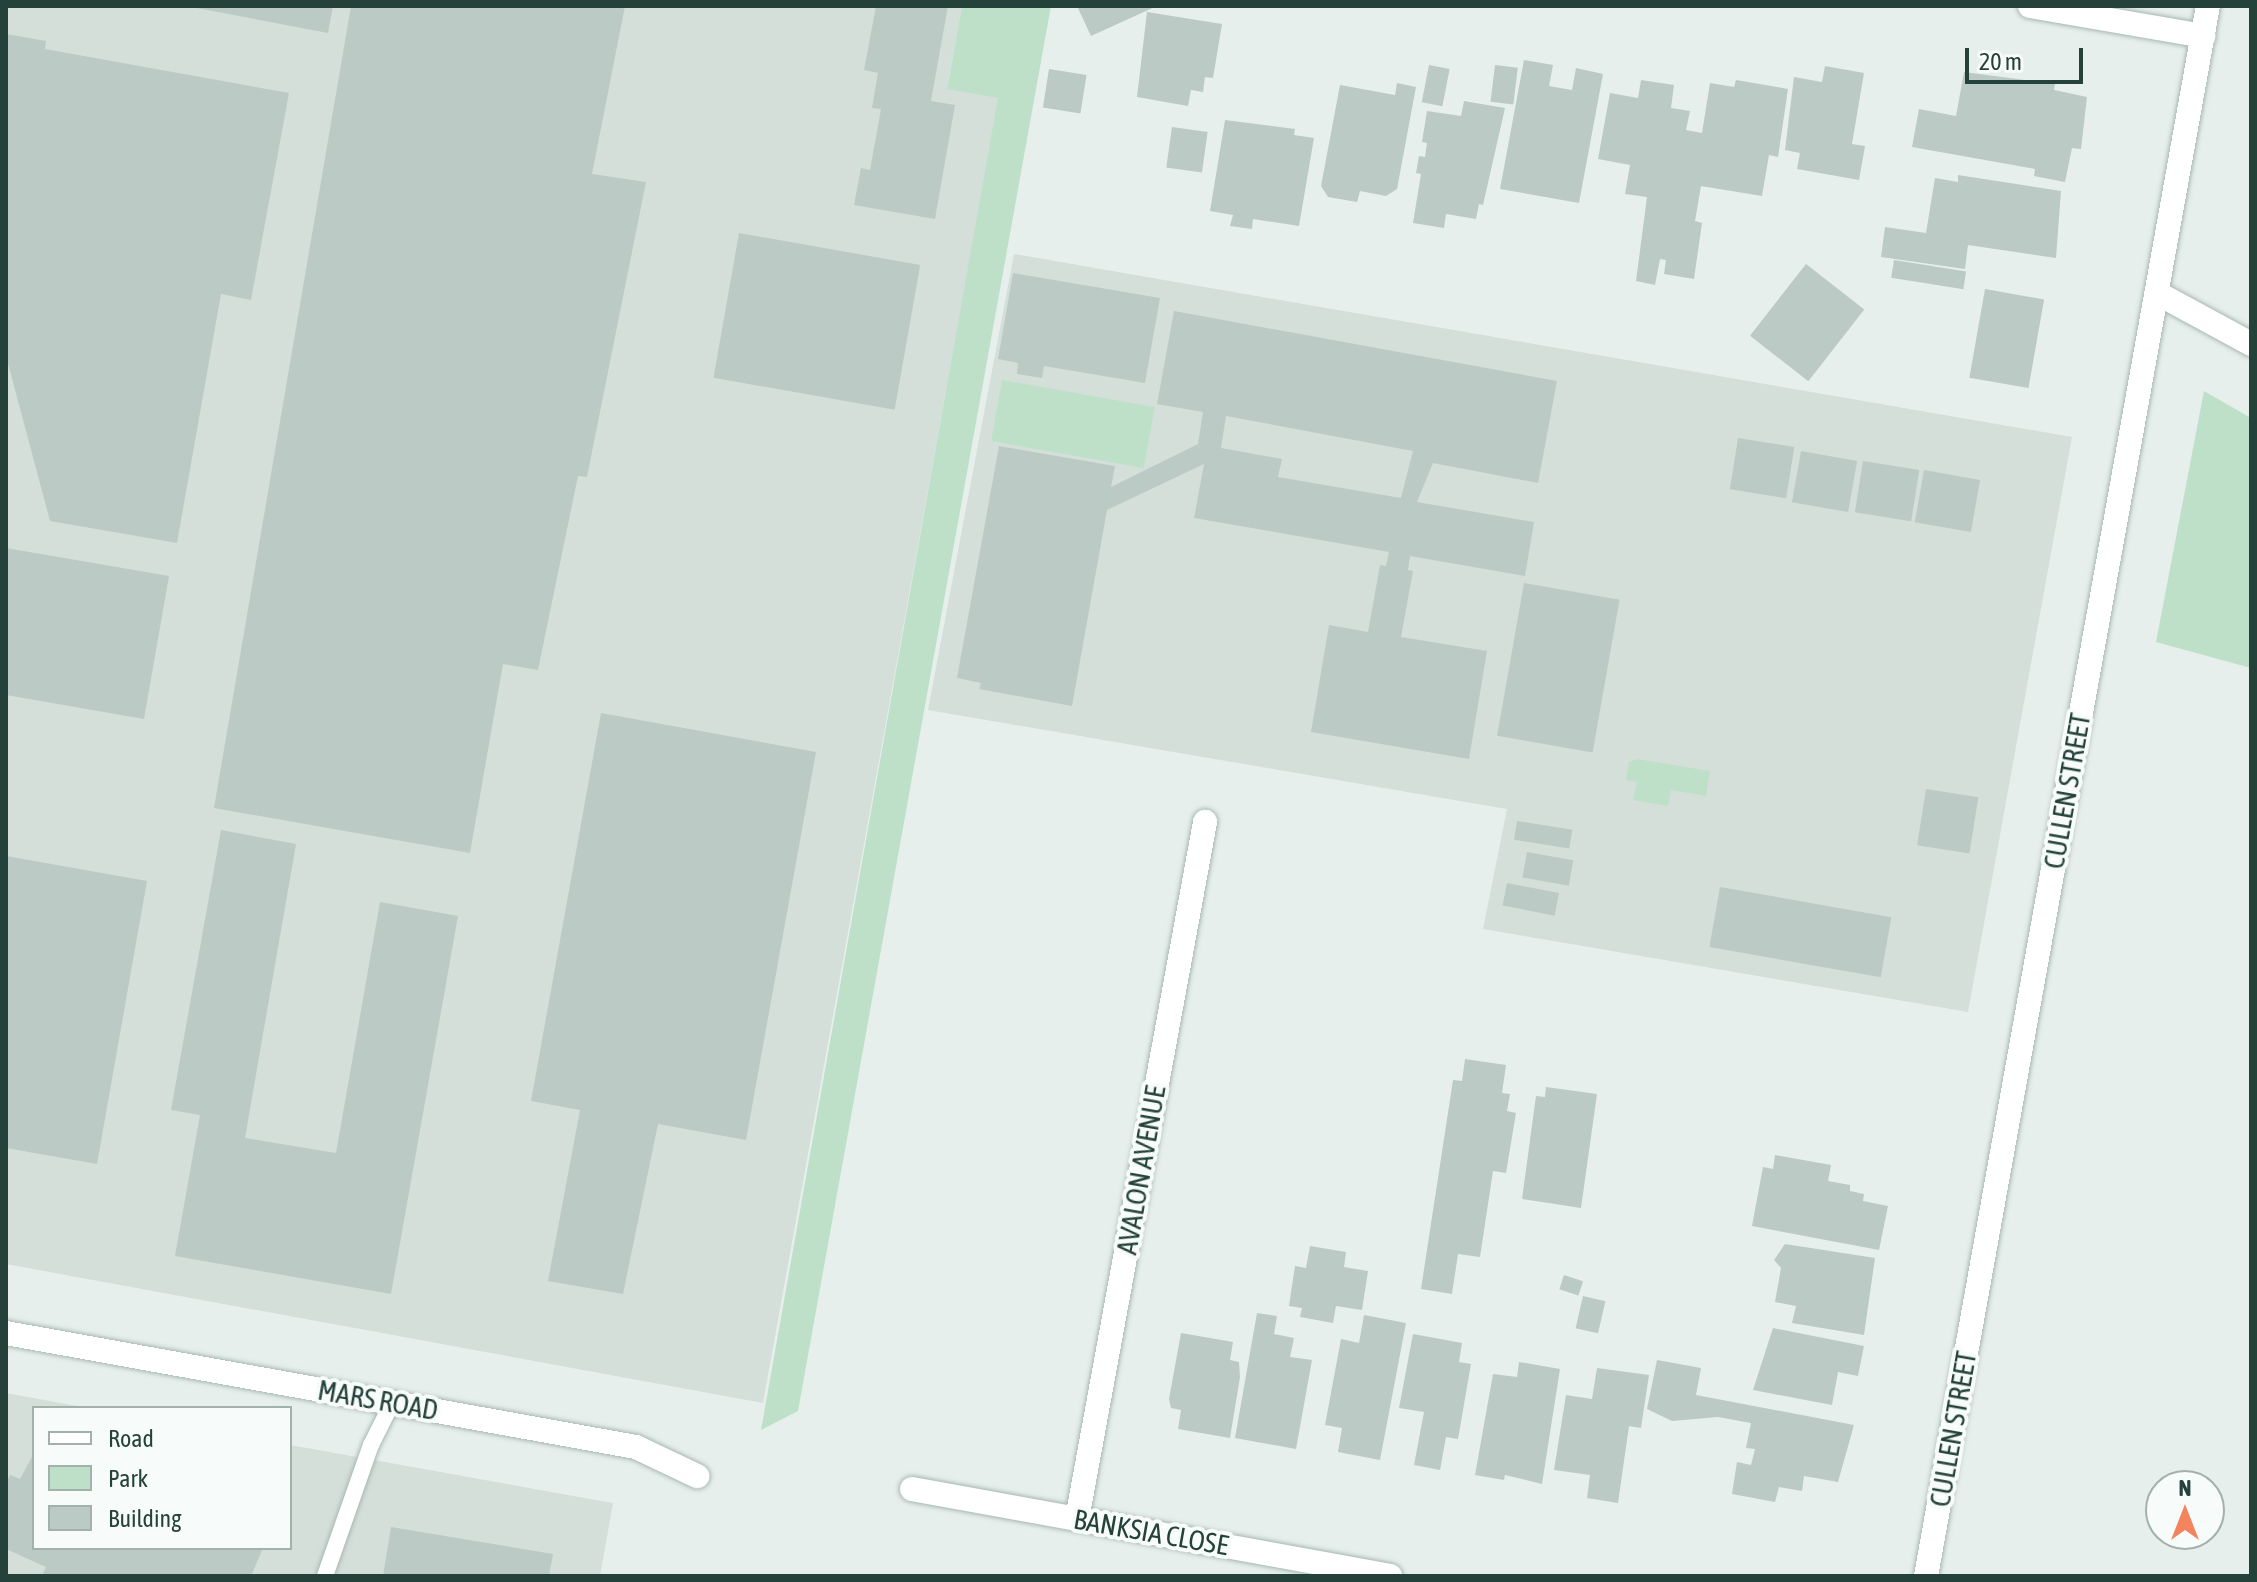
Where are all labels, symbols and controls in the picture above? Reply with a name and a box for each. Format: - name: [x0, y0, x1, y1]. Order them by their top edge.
- scale bar: [1969, 32, 2087, 82]
- text: 20 m: [1979, 48, 2022, 75]
- street label: CULLEN STREET: [2037, 711, 2097, 871]
- street label: AVALON AVENUE: [1110, 1083, 1172, 1257]
- street label: CULLEN STREET: [1923, 1349, 1983, 1509]
- street label: MARS ROAD: [315, 1373, 441, 1427]
- legend: [32, 1406, 292, 1550]
- text: Road: [108, 1425, 154, 1452]
- text: Park: [108, 1465, 148, 1492]
- north arrow: [2145, 1470, 2225, 1550]
- text: N: [2179, 1475, 2191, 1501]
- street label: BANKSIA CLOSE: [1071, 1502, 1231, 1562]
- text: Building: [108, 1505, 181, 1532]

